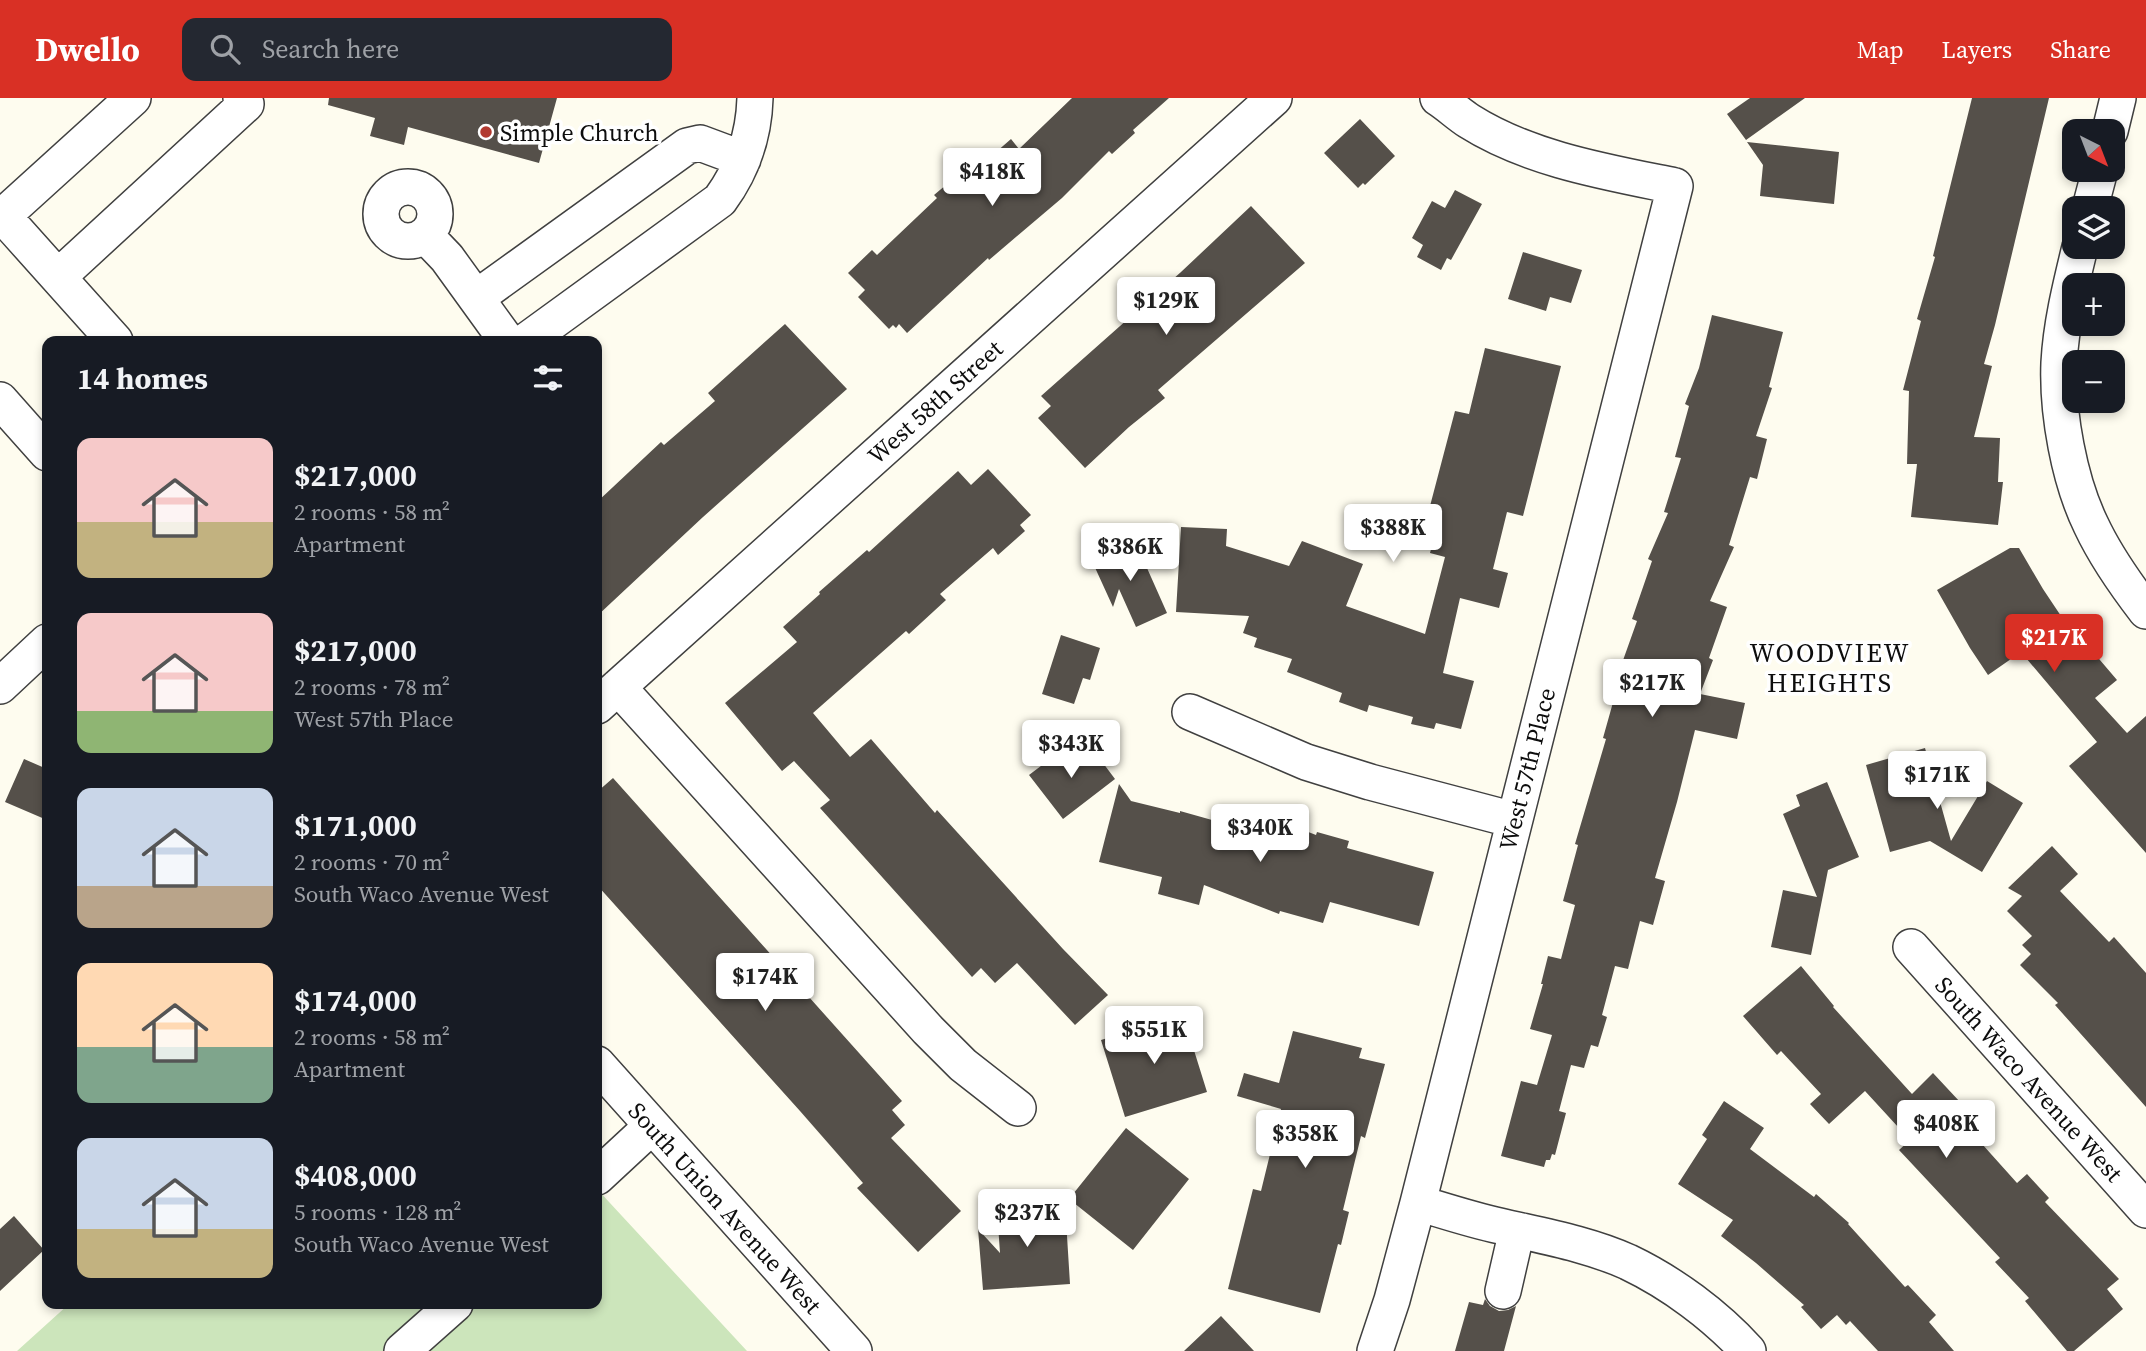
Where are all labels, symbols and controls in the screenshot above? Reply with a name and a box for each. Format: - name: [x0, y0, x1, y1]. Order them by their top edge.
- search box: [182, 18, 672, 81]
- text: Dwello: [35, 27, 140, 72]
- icon: search: [206, 30, 244, 68]
- text: Search here: [262, 31, 399, 67]
- text: Map: [1857, 33, 1904, 66]
- text: Layers: [1942, 33, 2012, 66]
- text: Share: [2050, 33, 2111, 66]
- place label: Simple Church: [500, 116, 659, 149]
- north arrow: [2062, 119, 2124, 182]
- map controls: [2062, 119, 2125, 413]
- marker: Simple Church: [478, 124, 494, 140]
- pin: $418K: [943, 148, 1041, 208]
- text: $418K: [959, 155, 1025, 187]
- button: layers: [2062, 196, 2125, 259]
- button: +: [2062, 273, 2125, 336]
- pin: $129K: [1117, 278, 1215, 337]
- text: $129K: [1133, 284, 1199, 316]
- street label: West 58th Street: [860, 332, 1010, 472]
- button: −: [2062, 350, 2125, 413]
- text: 14 homes: [77, 358, 208, 399]
- icon: filters: [529, 359, 567, 397]
- text: $217,000: [294, 455, 417, 496]
- icon: home: [133, 466, 217, 550]
- text: 2 rooms · 58 m²: [294, 496, 450, 528]
- pin: $388K: [1344, 504, 1442, 564]
- text: $388K: [1360, 511, 1426, 543]
- pin: $386K: [1081, 524, 1179, 583]
- text: Apartment: [294, 528, 405, 560]
- text: $386K: [1097, 530, 1163, 562]
- pin: $217K: [2005, 614, 2103, 674]
- text: $217K: [2021, 621, 2087, 653]
- text: $217,000: [294, 630, 417, 671]
- district label: WOODVIEW HEIGHTS: [1749, 635, 1911, 701]
- icon: home: [133, 641, 217, 725]
- pin: $217K: [1603, 660, 1701, 719]
- text: $217K: [1619, 666, 1685, 698]
- text: 2 rooms · 78 m²: [294, 671, 450, 703]
- street label: West 57th Place: [1491, 684, 1563, 854]
- text: West 57th Place: [294, 703, 454, 735]
- pin: $343K: [1022, 720, 1120, 780]
- text: $343K: [1038, 727, 1104, 759]
- pin: $171K: [1888, 752, 1986, 811]
- text: $171K: [1904, 758, 1970, 790]
- pin: $340K: [1211, 804, 1309, 864]
- text: $171,000: [294, 805, 417, 846]
- text: $340K: [1227, 811, 1293, 843]
- icon: home: [133, 816, 217, 900]
- text: 2 rooms · 70 m²: [294, 846, 450, 878]
- text: South Waco Avenue West: [294, 878, 549, 910]
- pin: $174K: [716, 954, 814, 1013]
- text: $174K: [732, 960, 798, 992]
- street label: South Waco Avenue West: [1928, 969, 2130, 1189]
- text: $174,000: [294, 980, 417, 1021]
- icon: home: [133, 991, 217, 1075]
- pin: $551K: [1105, 1006, 1203, 1066]
- text: $551K: [1121, 1013, 1187, 1045]
- text: 2 rooms · 58 m²: [294, 1021, 450, 1053]
- text: Apartment: [294, 1053, 405, 1085]
- street label: South Union Avenue West: [621, 1095, 829, 1321]
- pin: $408K: [1897, 1100, 1995, 1160]
- text: $408K: [1913, 1107, 1979, 1139]
- pin: $358K: [1256, 1110, 1354, 1170]
- text: $358K: [1272, 1117, 1338, 1149]
- text: $408,000: [294, 1155, 417, 1196]
- icon: home: [133, 1166, 217, 1250]
- pin: $237K: [978, 1190, 1076, 1249]
- text: 5 rooms · 128 m²: [294, 1196, 461, 1228]
- text: $237K: [994, 1196, 1060, 1228]
- text: South Waco Avenue West: [294, 1228, 549, 1260]

